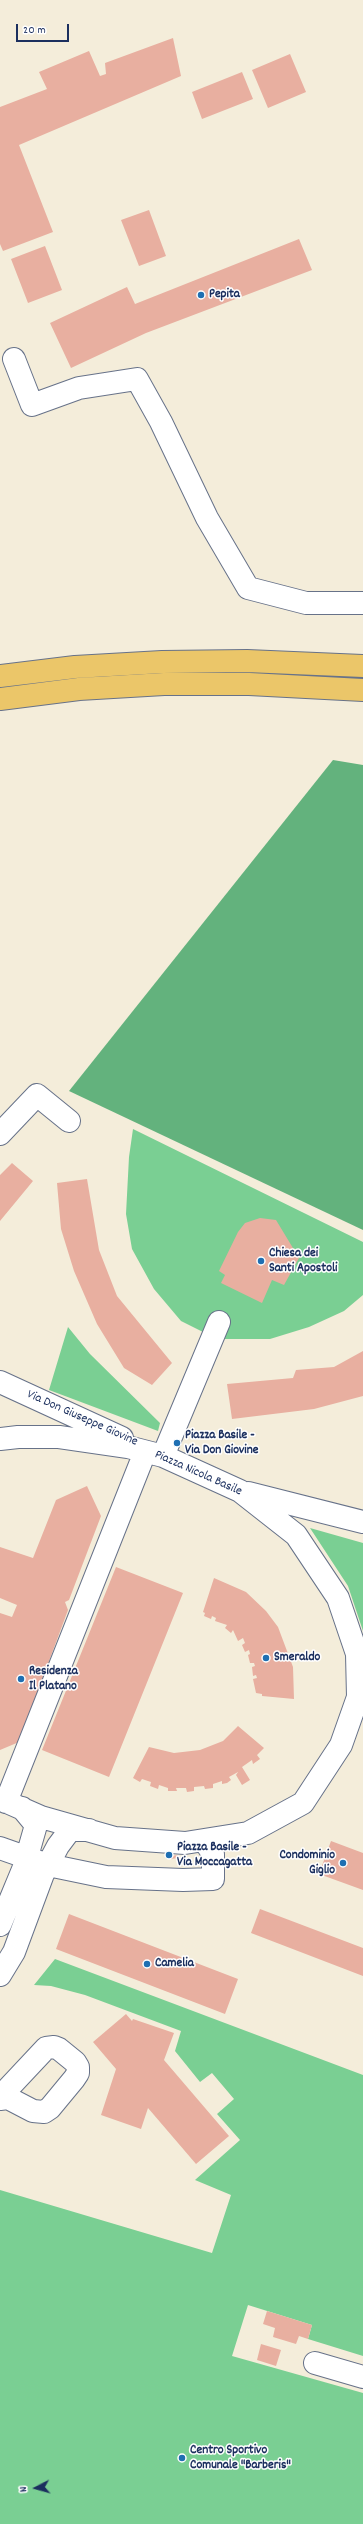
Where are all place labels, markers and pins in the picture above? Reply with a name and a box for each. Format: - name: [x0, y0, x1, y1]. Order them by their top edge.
- place label: Pepita: [209, 287, 240, 303]
- marker: Pepita: [196, 290, 206, 300]
- place label: Chiesa dei Santi Apostoli: [269, 1246, 337, 1277]
- marker: Chiesa dei Santi Apostoli: [256, 1256, 266, 1266]
- place label: Piazza Basile - Via Don Giovine: [185, 1428, 258, 1459]
- marker: Piazza Basile - Via Don Giovine: [172, 1438, 182, 1448]
- place label: Smeraldo: [274, 1650, 320, 1666]
- marker: Smeraldo: [261, 1653, 271, 1663]
- place label: Residenza Il Platano: [29, 1664, 78, 1695]
- marker: Residenza Il Platano: [16, 1674, 26, 1684]
- place label: Piazza Basile - Via Moccagatta: [177, 1840, 252, 1871]
- place label: Condominio Giglio: [279, 1848, 335, 1879]
- marker: Piazza Basile - Via Moccagatta: [164, 1850, 174, 1860]
- marker: Condominio Giglio: [338, 1858, 348, 1868]
- place label: Camelia: [155, 1956, 194, 1972]
- marker: Camelia: [142, 1959, 152, 1969]
- place label: Centro Sportivo Comunale "Barberis": [190, 2443, 291, 2474]
- marker: Centro Sportivo Comunale "Barberis": [177, 2453, 187, 2463]

